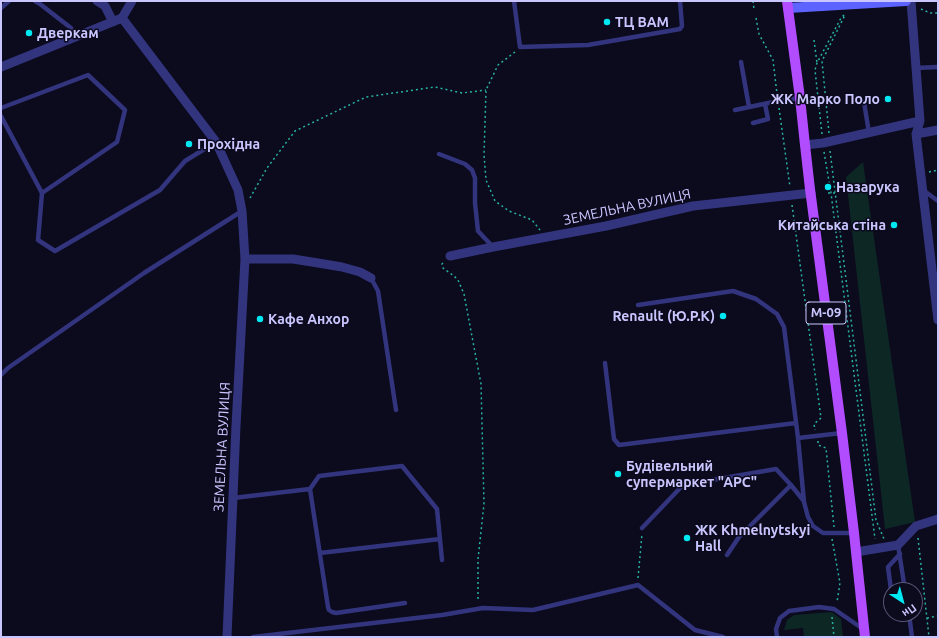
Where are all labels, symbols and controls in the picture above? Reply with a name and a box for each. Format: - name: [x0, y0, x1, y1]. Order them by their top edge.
- place label: ТЦ ВАМ: [615, 14, 669, 30]
- marker: ТЦ ВАМ: [602, 17, 612, 27]
- place label: Дверкам: [37, 25, 99, 41]
- marker: Дверкам: [24, 28, 34, 38]
- place label: ЖК Марко Поло: [771, 91, 880, 107]
- marker: ЖК Марко Поло: [883, 94, 893, 104]
- place label: Прохідна: [197, 136, 260, 152]
- marker: Прохідна: [184, 139, 194, 149]
- place label: Назарука: [836, 179, 899, 195]
- marker: Назарука: [823, 182, 833, 192]
- street label: ЗЕМЕЛЬНА ВУЛИЦЯ: [562, 185, 692, 229]
- place label: Китайська стіна: [778, 217, 886, 233]
- marker: Китайська стіна: [889, 220, 899, 230]
- road number: М-09: [806, 302, 846, 324]
- place label: Renault (Ю.Р.К): [612, 308, 715, 324]
- place label: Кафе Анхор: [268, 311, 349, 327]
- marker: Renault (Ю.Р.К): [718, 311, 728, 321]
- marker: Кафе Анхор: [255, 314, 265, 324]
- street label: ЗЕМЕЛЬНА ВУЛИЦЯ: [210, 382, 234, 512]
- place label: Будівельний супермаркет "АРС": [626, 458, 757, 490]
- marker: Будівельний супермаркет "АРС": [613, 469, 623, 479]
- place label: ЖК Khmelnytskyi Hall: [695, 522, 810, 554]
- marker: ЖК Khmelnytskyi Hall: [682, 533, 692, 543]
- north arrow: [883, 582, 923, 622]
- text: Пн: [900, 602, 919, 620]

